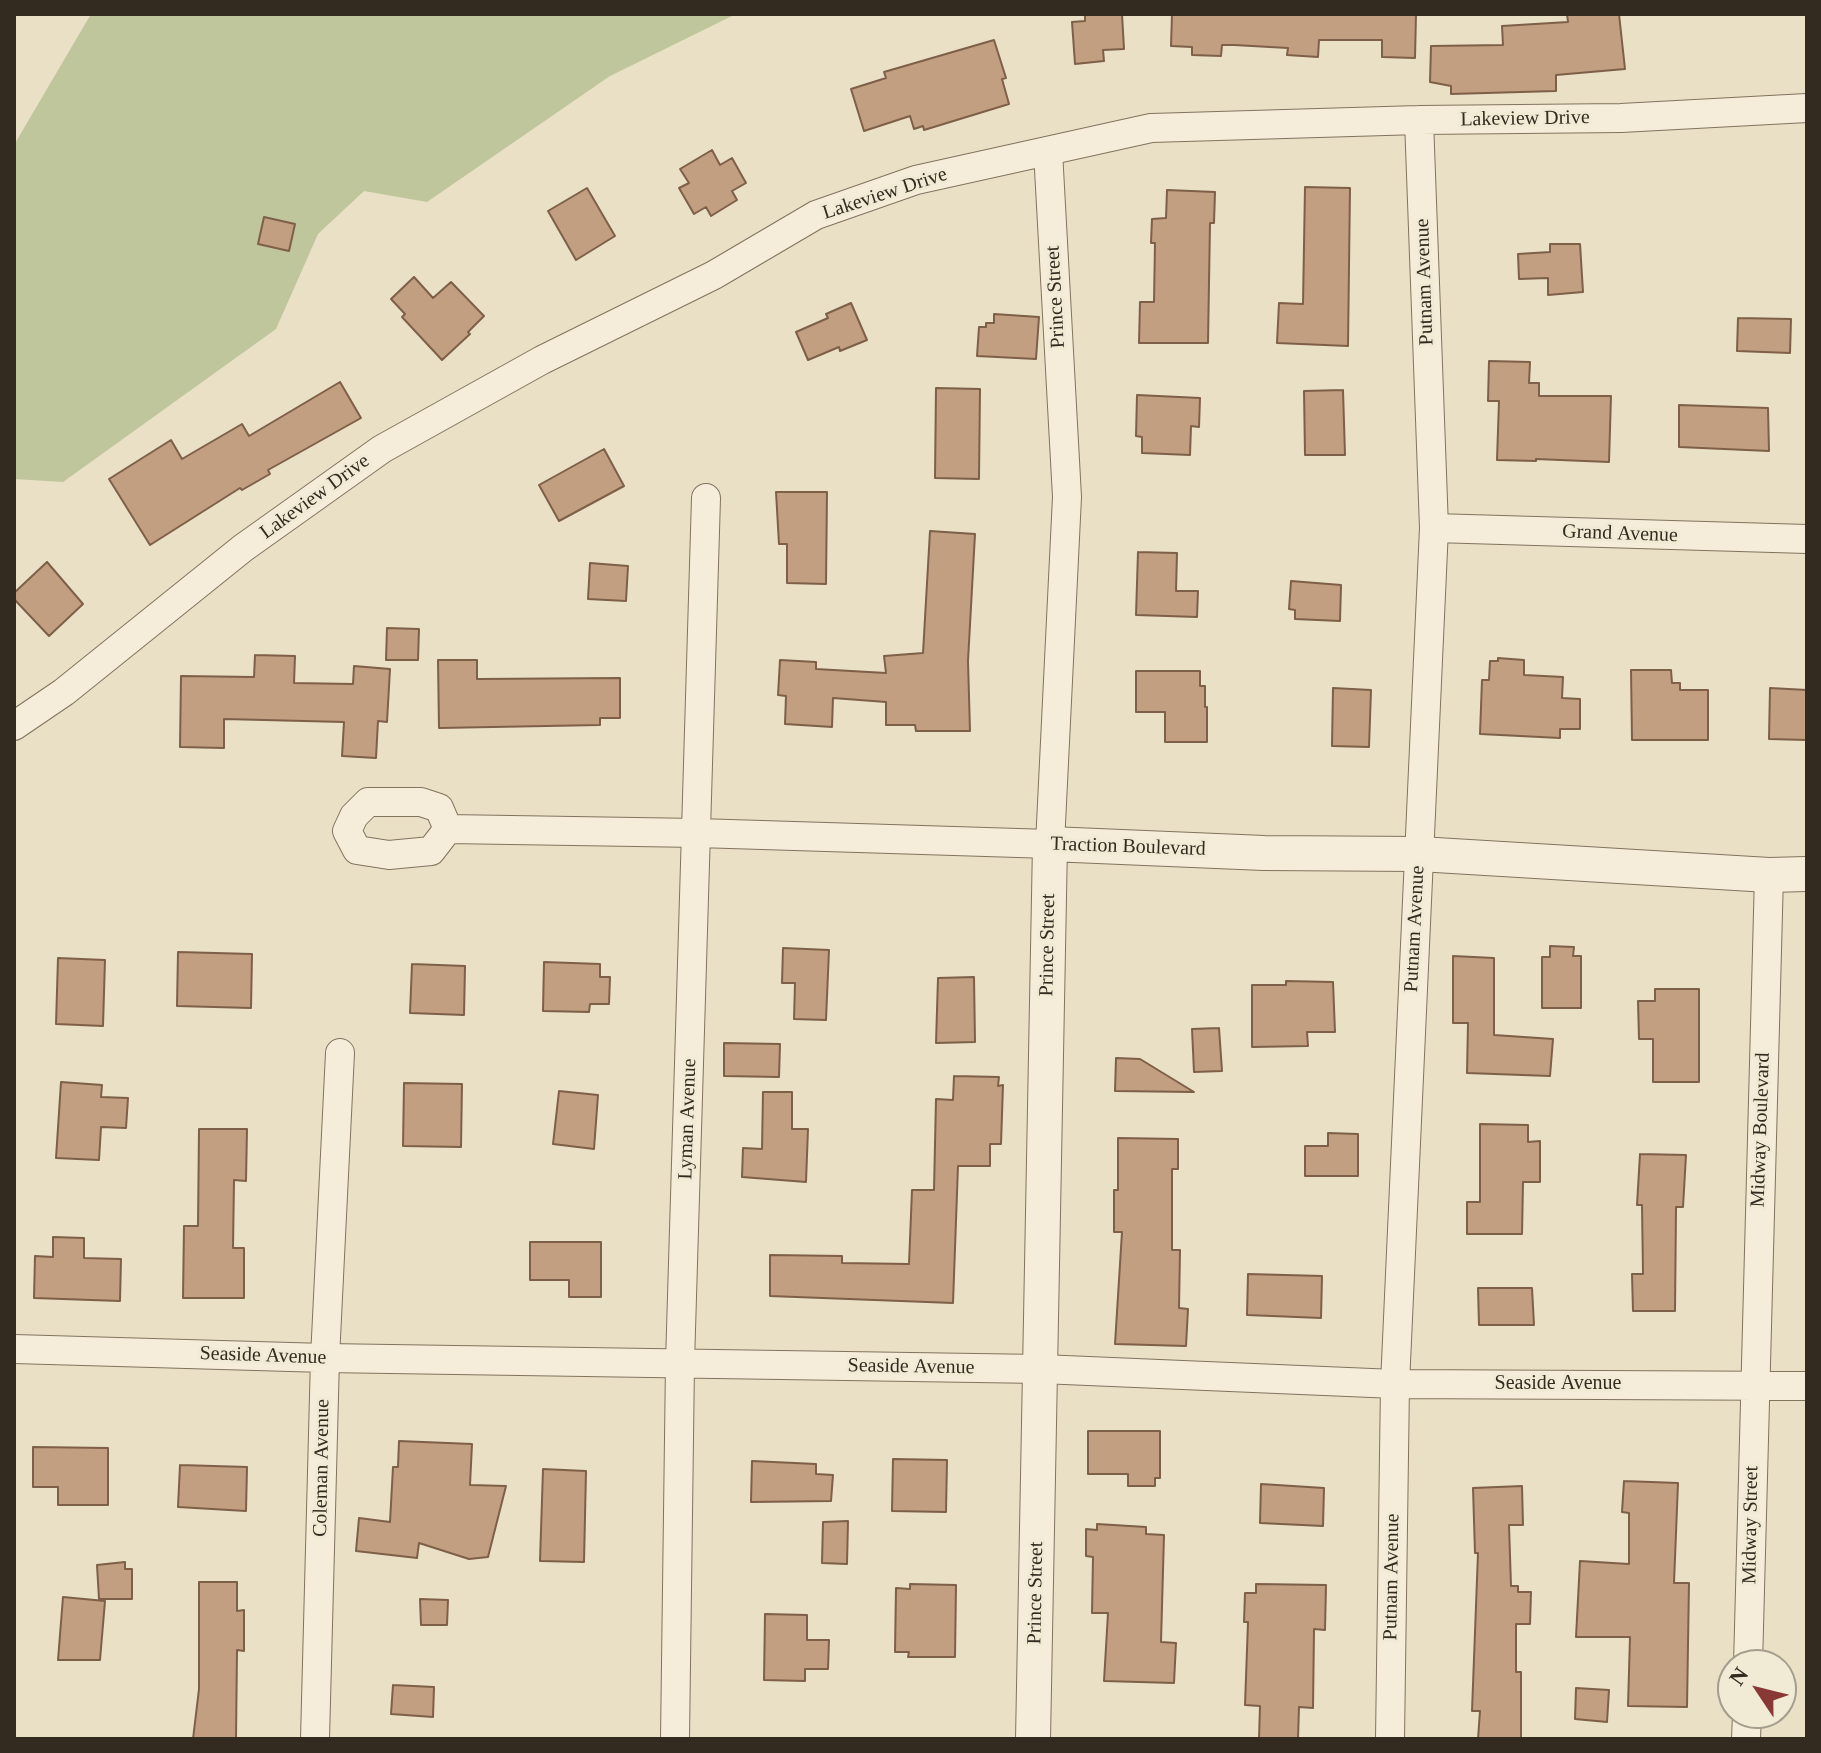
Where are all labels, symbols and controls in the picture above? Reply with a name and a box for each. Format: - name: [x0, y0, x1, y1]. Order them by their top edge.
- street label: Lakeview Drive: [1460, 106, 1590, 132]
- street label: Lakeview Drive: [820, 163, 950, 225]
- street label: Putnam Avenue: [1411, 218, 1439, 346]
- street label: Prince Street: [1041, 245, 1071, 349]
- street label: Lakeview Drive: [256, 449, 374, 545]
- street label: Grand Avenue: [1562, 520, 1678, 548]
- street label: Traction Boulevard: [1050, 832, 1206, 862]
- street label: Putnam Avenue: [1400, 865, 1430, 993]
- street label: Prince Street: [1035, 893, 1061, 997]
- street label: Midway Boulevard: [1746, 1052, 1776, 1208]
- street label: Lyman Avenue: [674, 1058, 702, 1180]
- street label: Seaside Avenue: [199, 1342, 327, 1370]
- street label: Seaside Avenue: [847, 1354, 975, 1380]
- street label: Seaside Avenue: [1495, 1372, 1621, 1396]
- street label: Coleman Avenue: [309, 1399, 335, 1537]
- street label: Midway Street: [1738, 1466, 1764, 1584]
- street label: Putnam Avenue: [1379, 1513, 1405, 1641]
- street label: Prince Street: [1023, 1541, 1049, 1645]
- north arrow: [1717, 1649, 1797, 1729]
- text: N: [1724, 1662, 1753, 1690]

